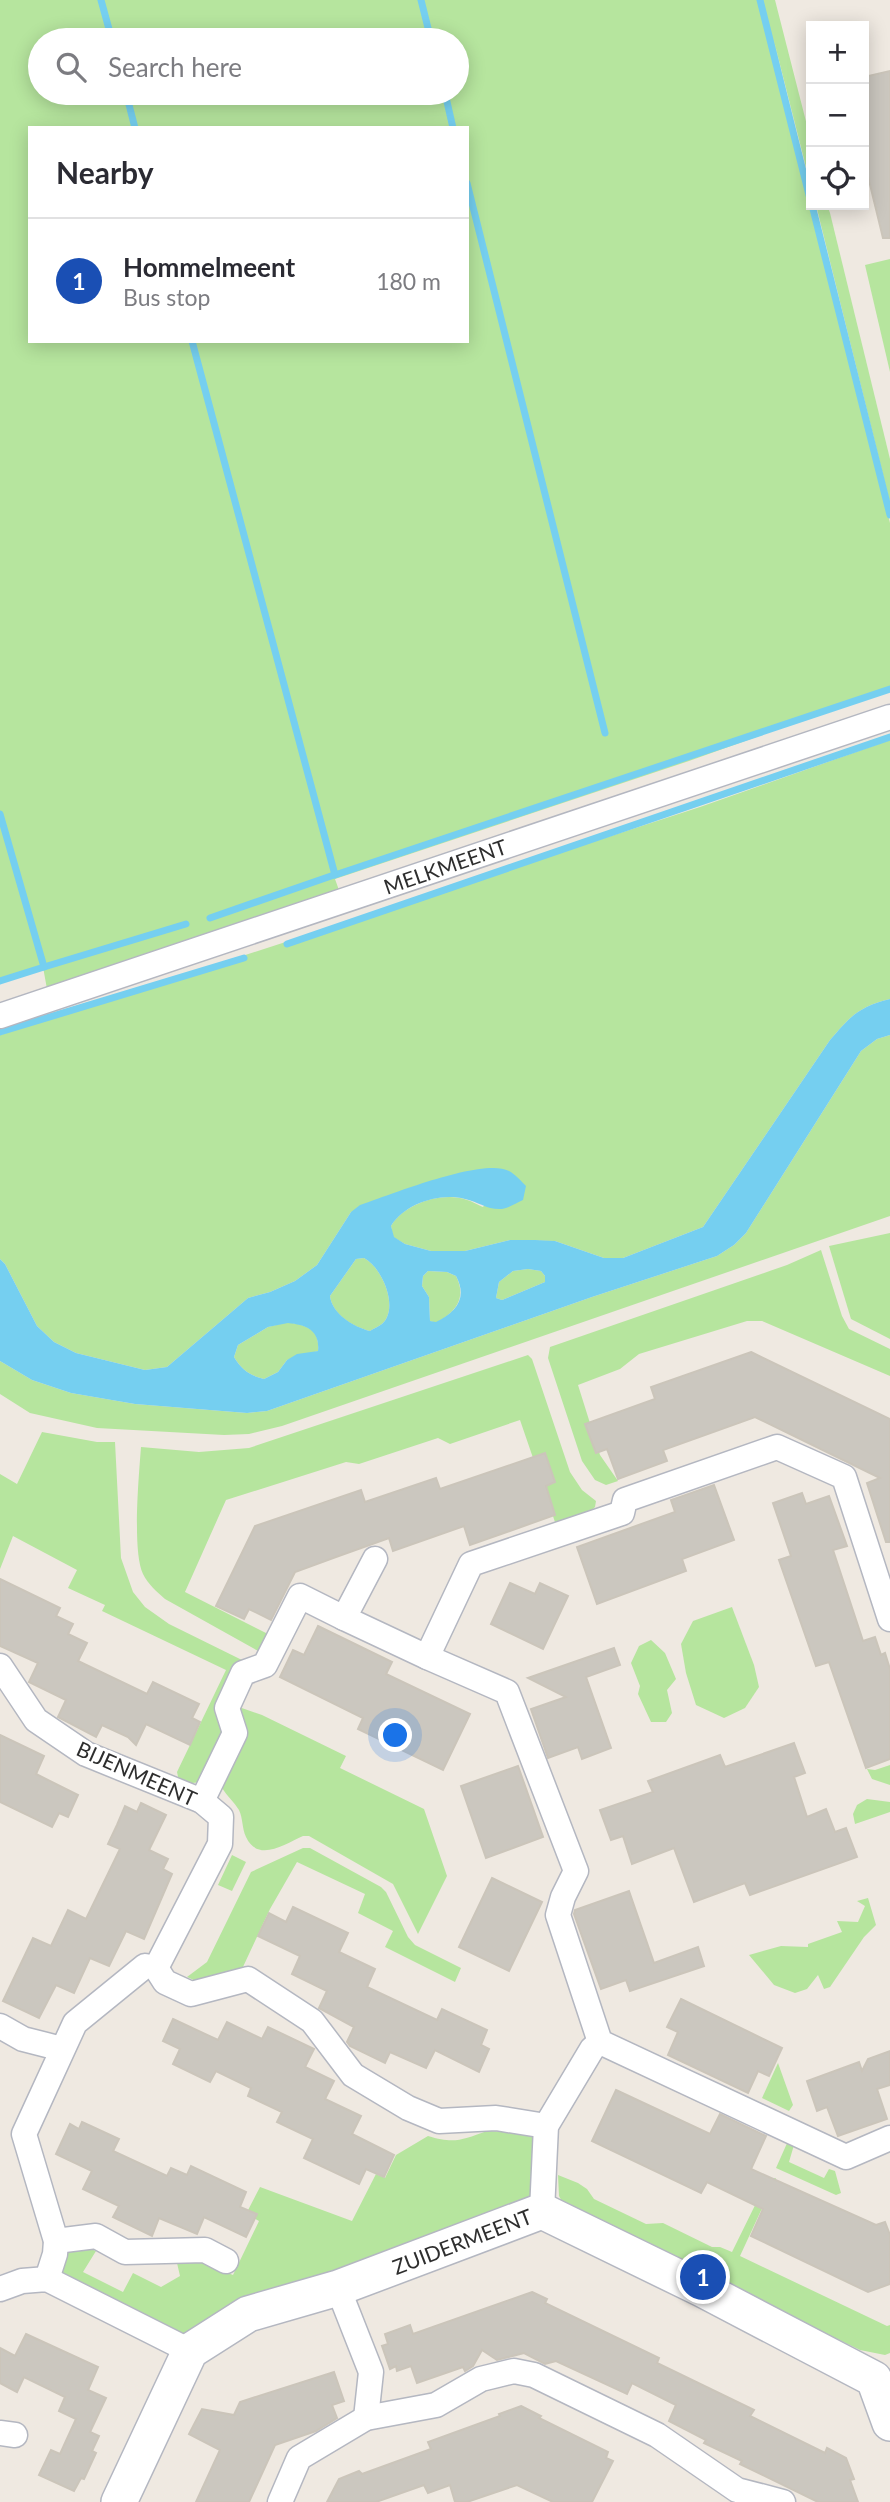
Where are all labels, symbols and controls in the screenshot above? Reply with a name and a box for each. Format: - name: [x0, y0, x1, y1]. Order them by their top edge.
- map controls: [806, 21, 869, 210]
- button: +: [806, 21, 869, 84]
- search box: [28, 28, 469, 105]
- icon: search: [52, 48, 90, 86]
- text: Search here: [108, 51, 242, 83]
- button: −: [806, 84, 869, 147]
- button: locate: [806, 147, 869, 210]
- text: Nearby: [56, 154, 154, 190]
- text: Hommelmeent: [123, 251, 295, 283]
- text: 1: [72, 267, 86, 295]
- text: 180 m: [376, 267, 441, 295]
- text: Bus stop: [123, 283, 210, 311]
- street label: MELKMEENT: [380, 833, 510, 899]
- your location: [378, 1718, 412, 1752]
- street label: BIJENMEENT: [73, 1735, 201, 1811]
- street label: ZUIDERMEENT: [389, 2203, 536, 2279]
- pin: 1: [680, 2251, 726, 2303]

